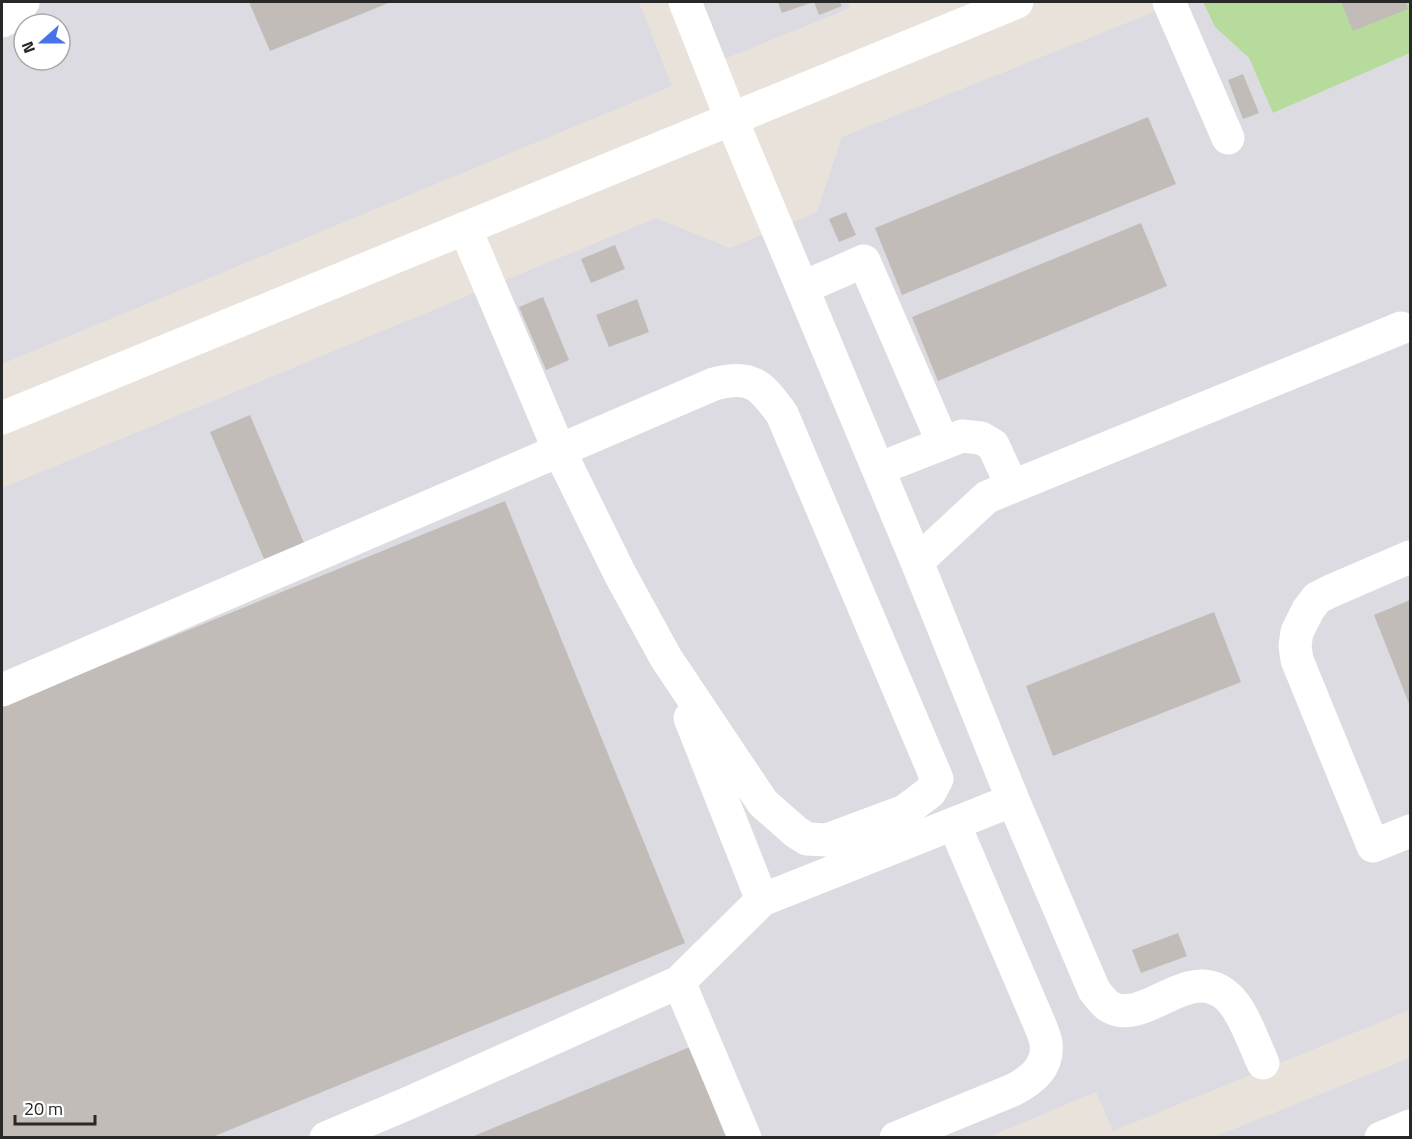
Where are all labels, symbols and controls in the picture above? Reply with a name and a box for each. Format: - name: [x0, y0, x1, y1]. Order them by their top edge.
- north arrow: [12, 12, 72, 72]
- text: N: [15, 38, 41, 57]
- scale bar: [15, 1088, 94, 1126]
- text: 20 m: [24, 1095, 63, 1122]

